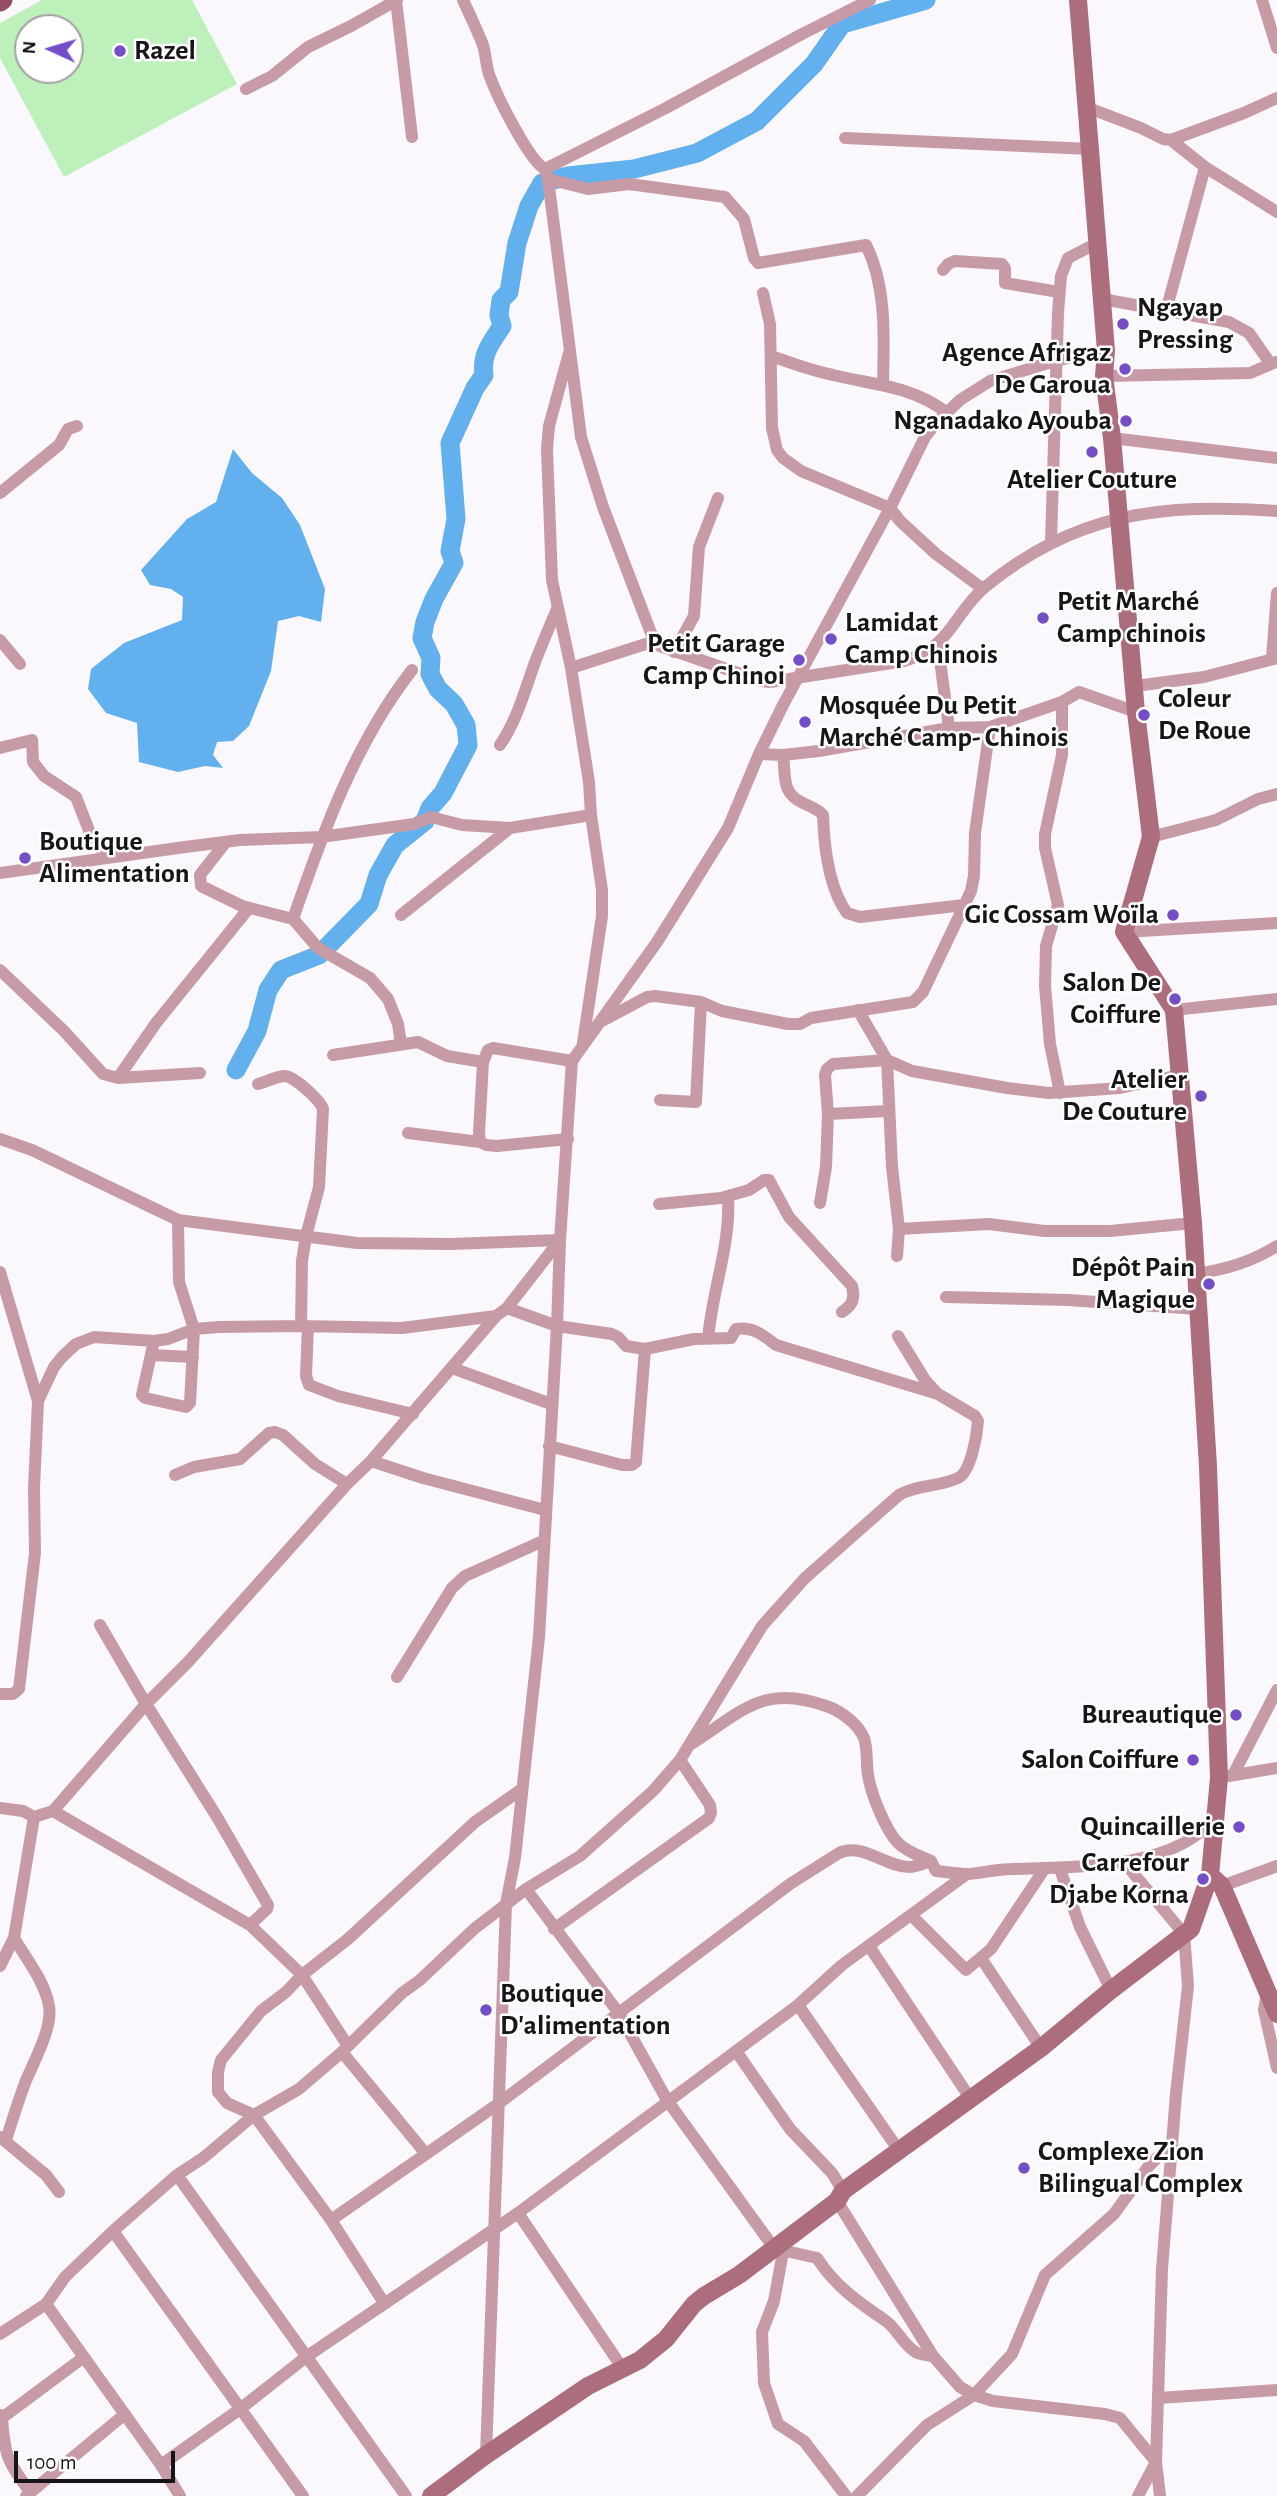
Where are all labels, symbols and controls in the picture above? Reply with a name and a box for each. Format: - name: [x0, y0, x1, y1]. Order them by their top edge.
- north arrow: [14, 14, 84, 84]
- place label: Razel: [134, 34, 196, 68]
- text: N: [20, 40, 39, 55]
- marker: Razel: [112, 43, 128, 59]
- place label: Ngayap Pressing: [1137, 291, 1233, 357]
- marker: Ngayap Pressing: [1115, 316, 1131, 332]
- place label: Agence Afrigaz De Garoua: [942, 336, 1111, 402]
- marker: Agence Afrigaz De Garoua: [1117, 361, 1133, 377]
- place label: Nganadako Ayouba: [893, 404, 1112, 438]
- marker: Nganadako Ayouba: [1118, 413, 1134, 429]
- marker: Atelier Couture: [1084, 444, 1100, 460]
- place label: Atelier Couture: [1007, 463, 1177, 497]
- place label: Petit Marché Camp chinois: [1057, 585, 1206, 651]
- place label: Lamidat Camp Chinois: [845, 606, 998, 672]
- marker: Petit Marché Camp chinois: [1035, 610, 1051, 626]
- place label: Petit Garage Camp Chinoi: [643, 627, 785, 693]
- marker: Lamidat Camp Chinois: [823, 631, 839, 647]
- marker: Petit Garage Camp Chinoi: [791, 652, 807, 668]
- place label: Coleur De Roue: [1158, 682, 1251, 748]
- place label: Mosquée Du Petit Marché Camp- Chinois: [819, 689, 1068, 755]
- marker: Coleur De Roue: [1136, 707, 1152, 723]
- marker: Mosquée Du Petit Marché Camp- Chinois: [797, 714, 813, 730]
- place label: Boutique Alimentation: [39, 825, 190, 891]
- marker: Boutique Alimentation: [17, 850, 33, 866]
- place label: Gic Cossam Woïla: [965, 898, 1159, 932]
- marker: Gic Cossam Woïla: [1165, 907, 1181, 923]
- place label: Salon De Coiffure: [1063, 966, 1161, 1032]
- marker: Salon De Coiffure: [1167, 991, 1183, 1007]
- place label: Atelier De Couture: [1062, 1063, 1187, 1129]
- marker: Atelier De Couture: [1193, 1088, 1209, 1104]
- place label: Dépôt Pain Magique: [1071, 1251, 1195, 1317]
- marker: Dépôt Pain Magique: [1201, 1276, 1217, 1292]
- place label: Bureautique: [1081, 1698, 1222, 1732]
- marker: Bureautique: [1228, 1707, 1244, 1723]
- place label: Salon Coiffure: [1021, 1743, 1179, 1777]
- marker: Salon Coiffure: [1185, 1752, 1201, 1768]
- place label: Quincaillerie: [1081, 1810, 1225, 1844]
- marker: Quincaillerie: [1231, 1819, 1247, 1835]
- place label: Carrefour Djabe Korna: [1049, 1846, 1189, 1912]
- marker: Carrefour Djabe Korna: [1195, 1871, 1211, 1887]
- place label: Boutique D'alimentation: [500, 1977, 670, 2043]
- marker: Boutique D'alimentation: [478, 2002, 494, 2018]
- place label: Complexe Zion Bilingual Complex: [1038, 2135, 1243, 2201]
- marker: Complexe Zion Bilingual Complex: [1016, 2160, 1032, 2176]
- scale bar: [18, 2436, 178, 2480]
- text: 100 m: [27, 2452, 77, 2473]

